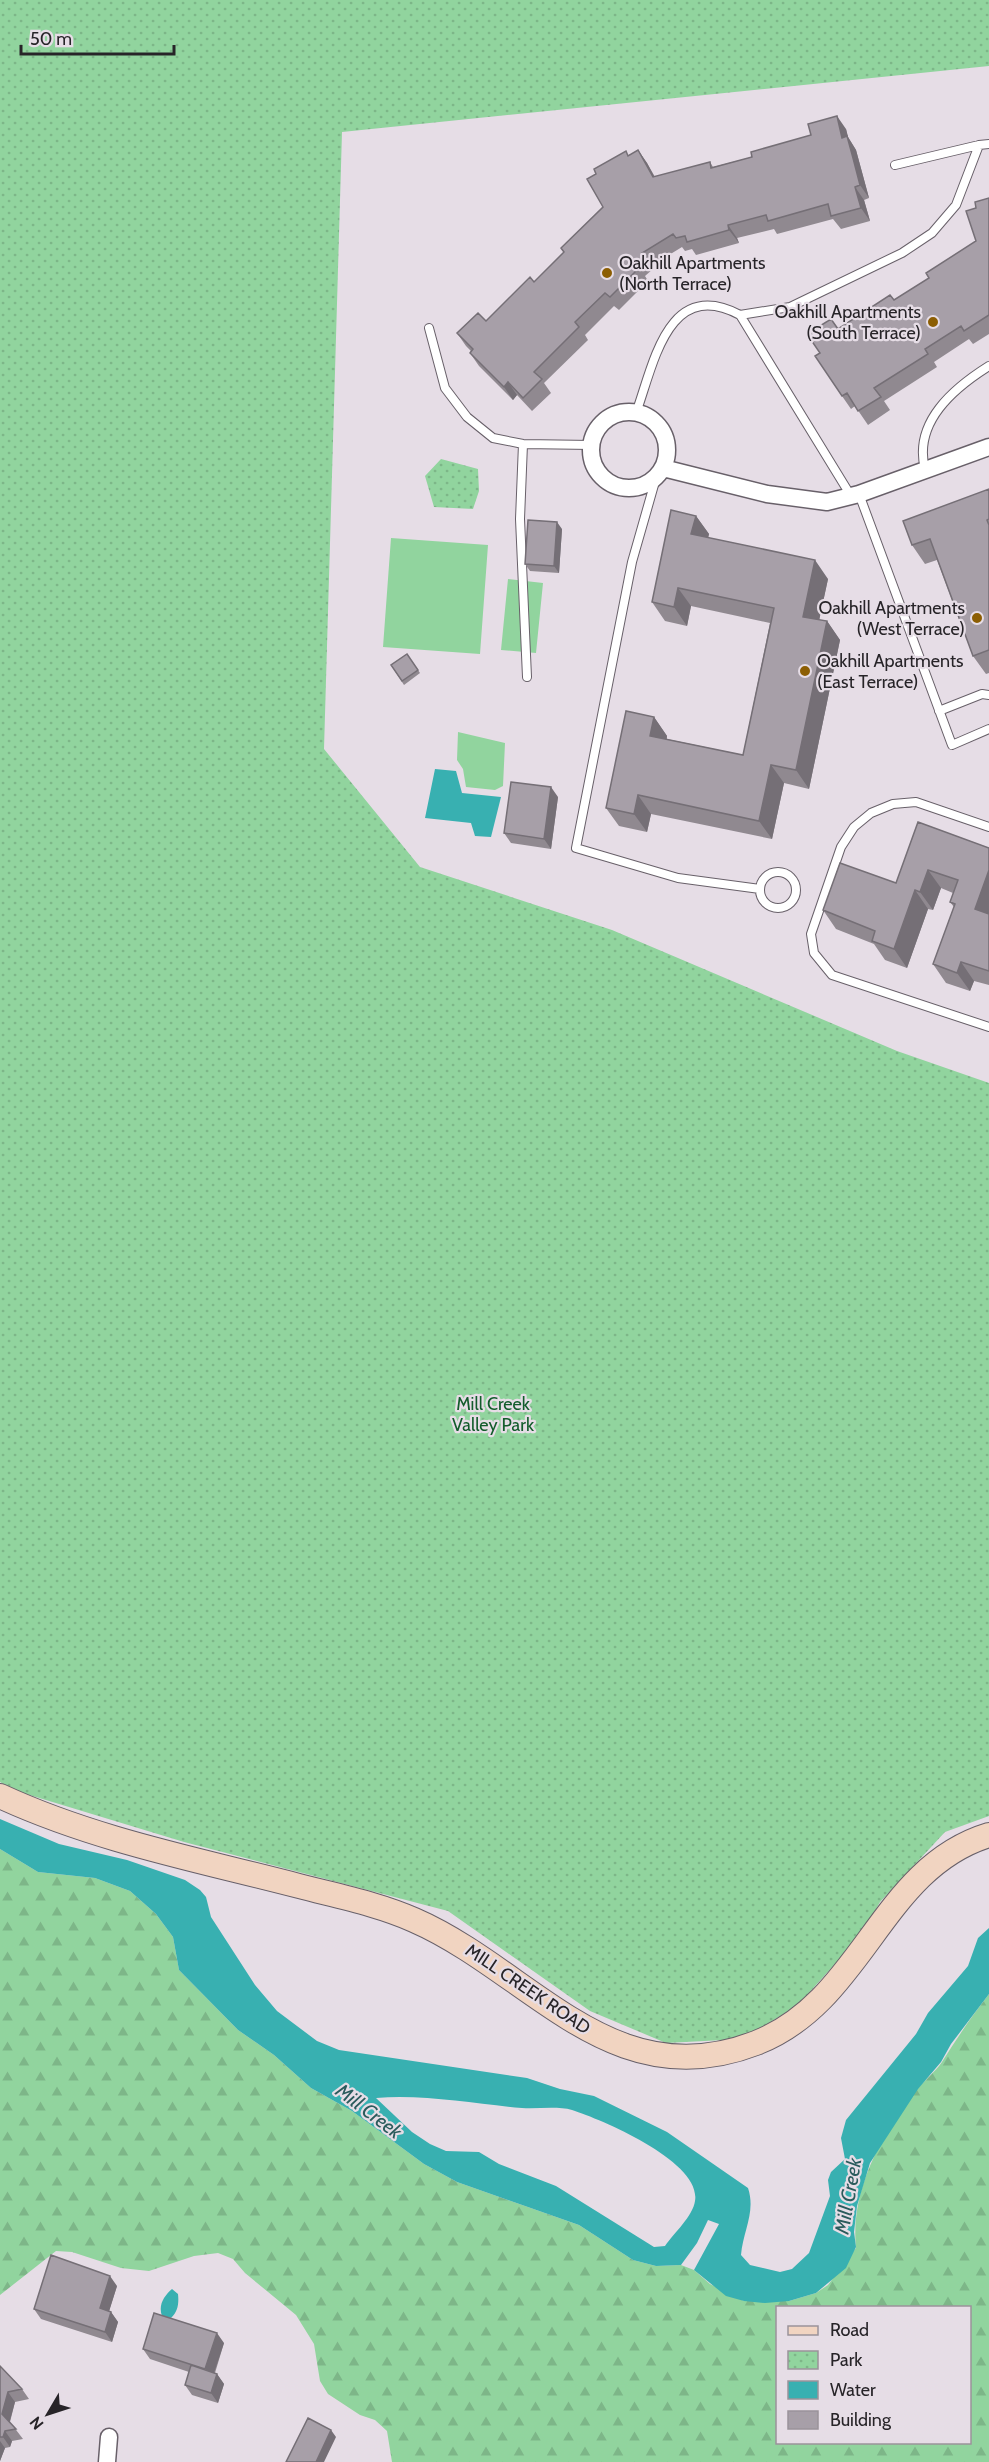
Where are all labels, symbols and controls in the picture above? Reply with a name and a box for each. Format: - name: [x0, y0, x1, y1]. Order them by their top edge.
- scale bar: [21, 18, 174, 56]
- text: 50 m: [30, 28, 72, 50]
- place label: Oakhill Apartments (North Terrace): [619, 252, 765, 295]
- marker: Oakhill Apartments (North Terrace): [600, 266, 614, 280]
- place label: Oakhill Apartments (South Terrace): [775, 301, 921, 344]
- marker: Oakhill Apartments (South Terrace): [926, 315, 940, 329]
- place label: Oakhill Apartments (West Terrace): [819, 597, 965, 640]
- marker: Oakhill Apartments (West Terrace): [970, 611, 984, 625]
- place label: Oakhill Apartments (East Terrace): [817, 650, 963, 693]
- marker: Oakhill Apartments (East Terrace): [798, 664, 812, 678]
- park label: Mill Creek Valley Park: [452, 1393, 535, 1436]
- street label: MILL CREEK ROAD: [461, 1939, 595, 2039]
- water label: Mill Creek: [330, 2078, 408, 2145]
- water label: Mill Creek: [829, 2155, 867, 2237]
- legend: [776, 2306, 971, 2444]
- text: Road: [830, 2319, 869, 2341]
- text: Park: [830, 2349, 863, 2371]
- text: Water: [830, 2379, 876, 2401]
- north arrow: [18, 2384, 78, 2444]
- text: Building: [830, 2409, 892, 2431]
- text: N: [26, 2413, 48, 2433]

